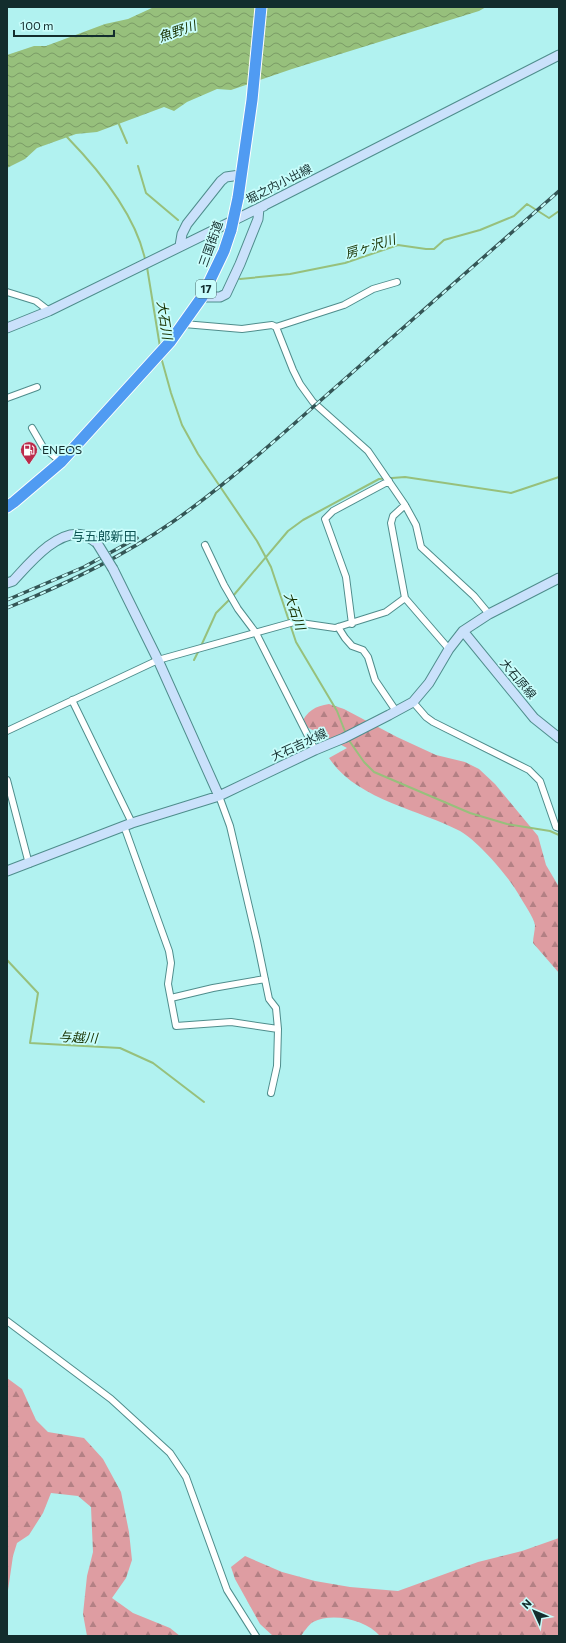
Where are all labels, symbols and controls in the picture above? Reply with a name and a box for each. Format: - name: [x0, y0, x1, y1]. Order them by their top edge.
- scale bar: [14, 12, 114, 38]
- water label: 魚野川: [156, 16, 200, 45]
- text: 100 m: [20, 18, 54, 32]
- street label: 堀之内小出線: [243, 161, 314, 206]
- street label: 三国街道: [195, 219, 225, 269]
- water label: 房ヶ沢川: [343, 230, 399, 261]
- road number: 17: [196, 280, 216, 298]
- water label: 大石川: [154, 299, 176, 342]
- fuel station icon: ENEOS: [19, 440, 39, 465]
- place label: ENEOS: [42, 442, 82, 456]
- district label: 与五郎新田: [71, 528, 137, 544]
- water label: 大石川: [281, 590, 310, 634]
- street label: 大石原線: [498, 655, 540, 701]
- street label: 大石吉水線: [268, 725, 329, 763]
- water label: 与越川: [58, 1028, 100, 1046]
- north arrow: [514, 1591, 554, 1631]
- text: N: [519, 1596, 534, 1611]

